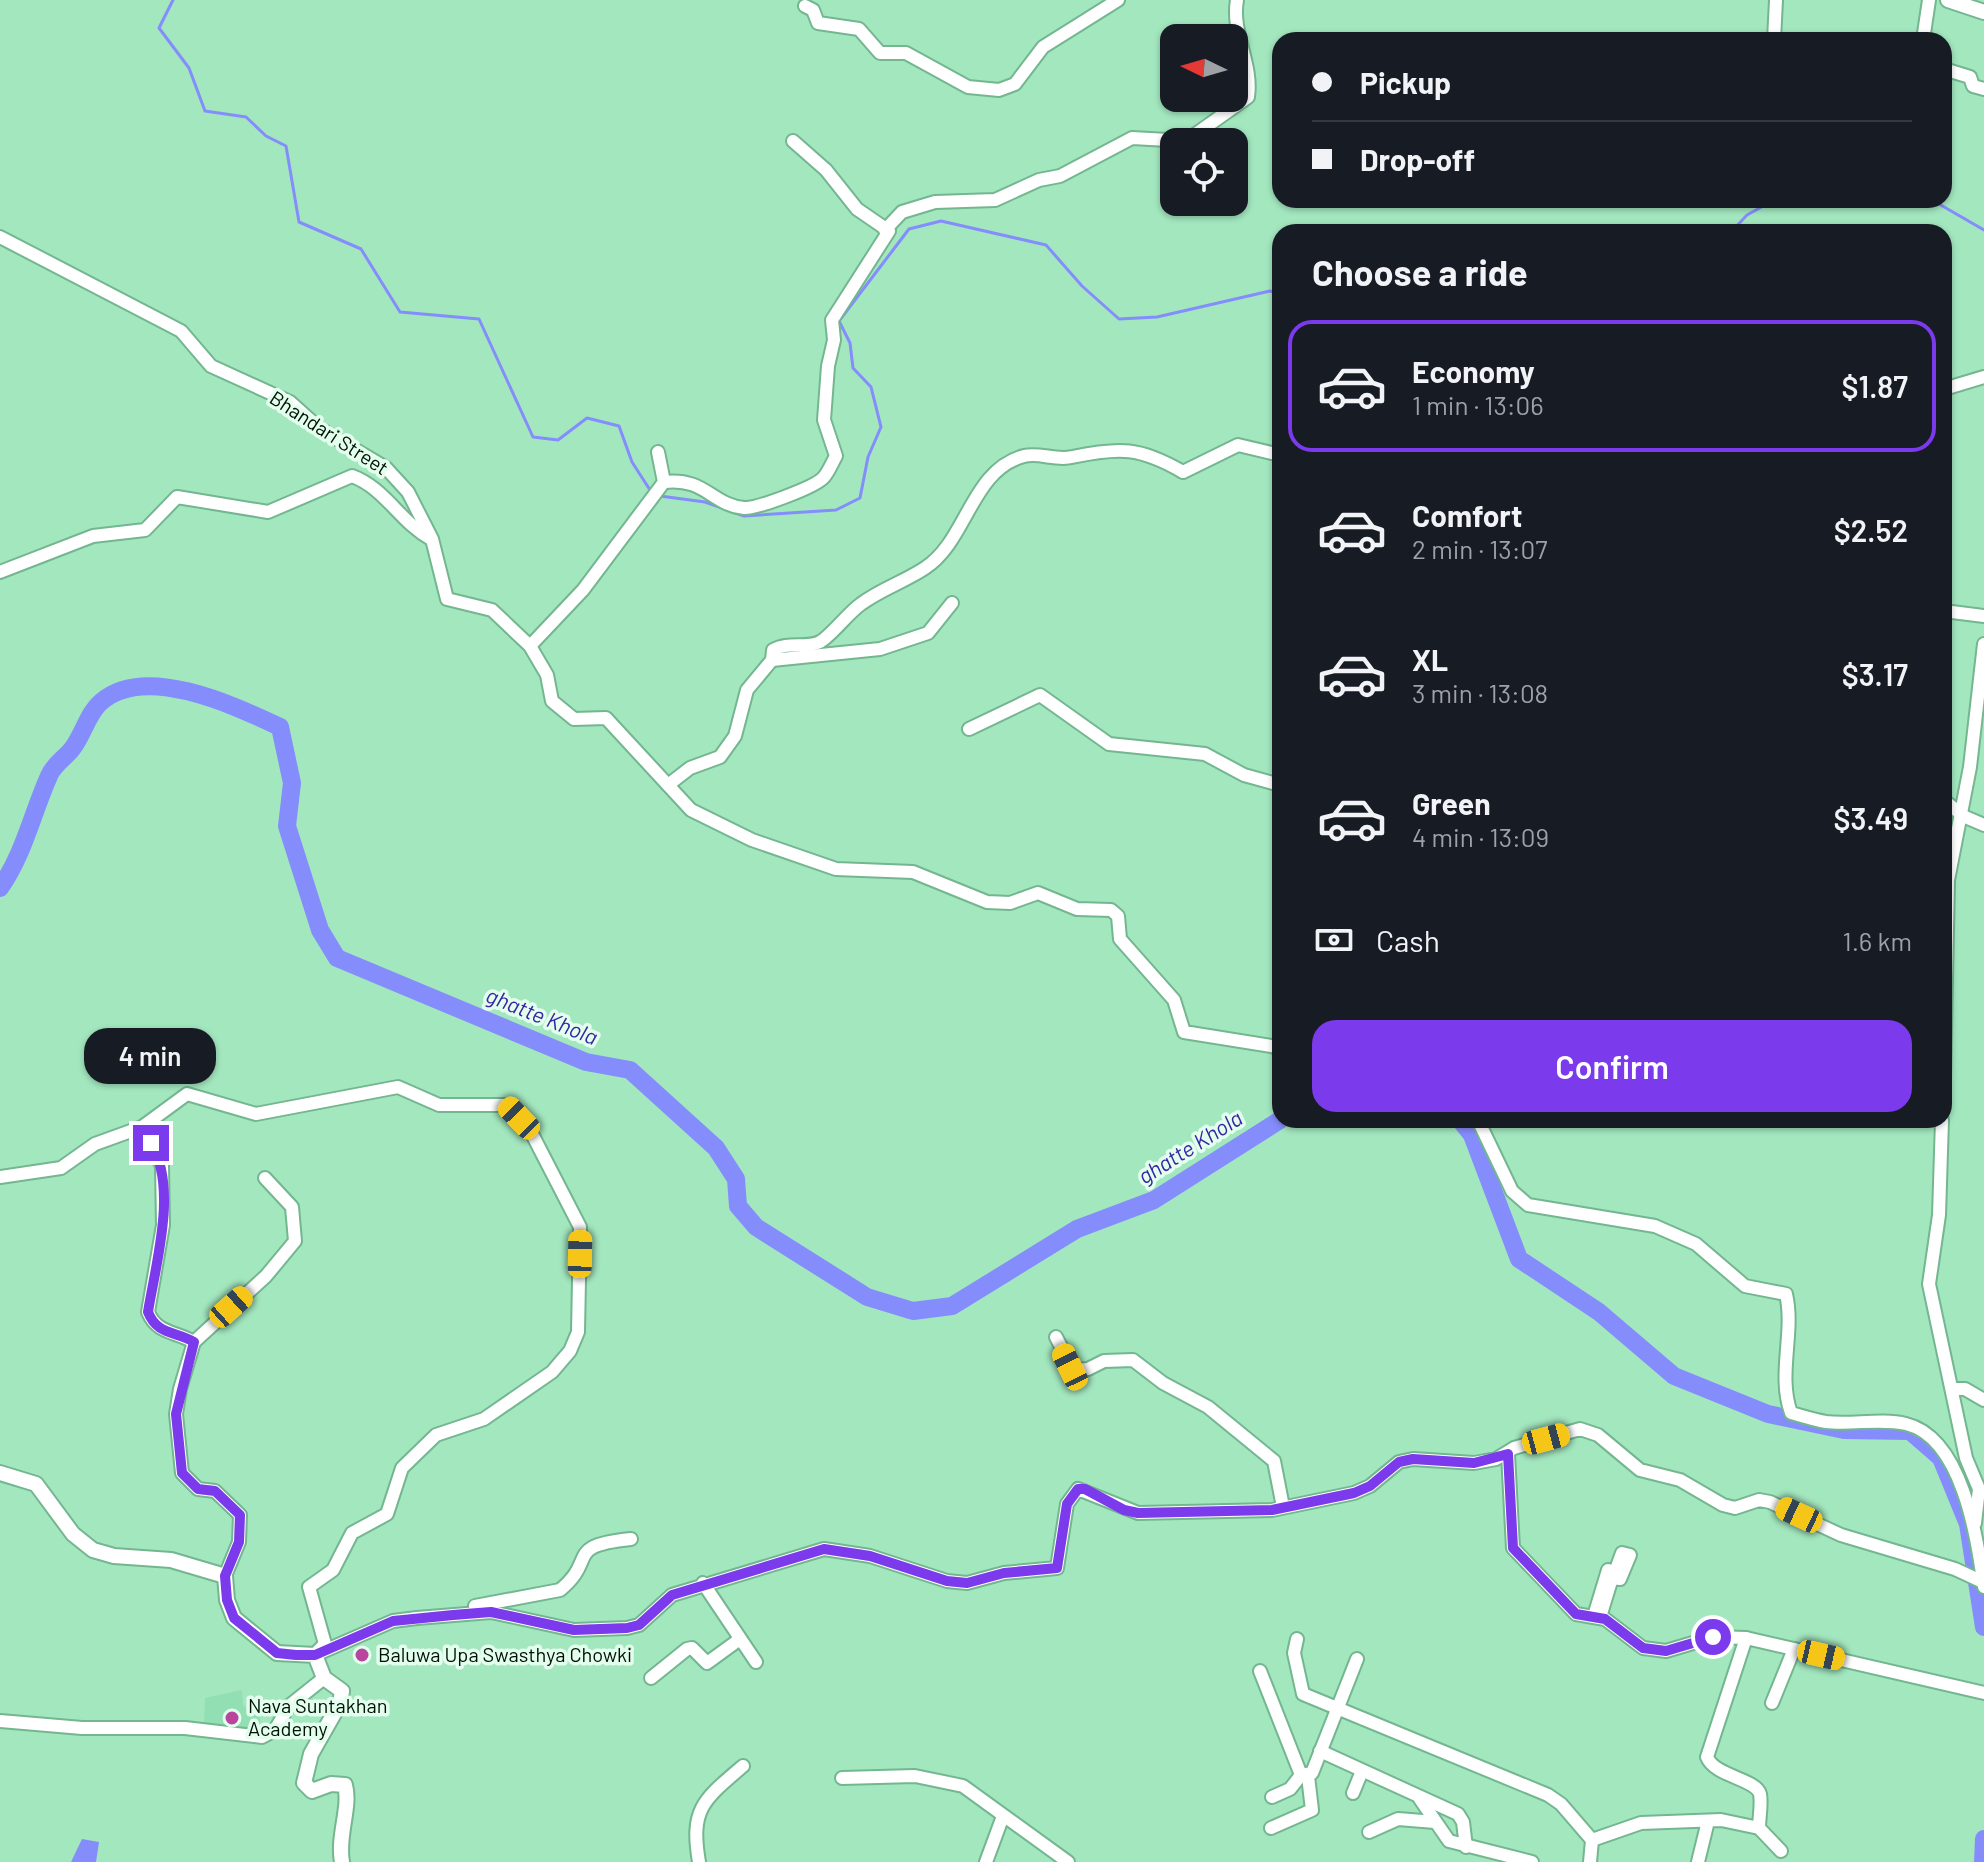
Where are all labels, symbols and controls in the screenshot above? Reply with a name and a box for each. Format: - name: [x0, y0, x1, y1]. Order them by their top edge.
- north arrow: [1160, 24, 1248, 112]
- map controls: [1160, 24, 1248, 216]
- text: Pickup: [1360, 64, 1451, 100]
- button: locate: [1160, 128, 1248, 216]
- text: Drop-off: [1360, 141, 1475, 177]
- text: Choose a ride: [1312, 250, 1528, 293]
- icon: car: [1316, 350, 1388, 422]
- text: Economy: [1412, 353, 1535, 389]
- text: $1.87: [1842, 368, 1908, 404]
- street label: Bhandari Street: [266, 385, 393, 479]
- text: 1 min · 13:06: [1412, 389, 1544, 420]
- icon: car: [1316, 494, 1388, 566]
- text: Comfort: [1412, 497, 1522, 533]
- text: $2.52: [1834, 512, 1908, 548]
- text: 2 min · 13:07: [1412, 533, 1547, 564]
- icon: car: [1316, 638, 1388, 710]
- text: XL: [1412, 641, 1448, 677]
- text: $3.17: [1842, 656, 1908, 692]
- text: 3 min · 13:08: [1412, 677, 1548, 708]
- icon: car: [1316, 782, 1388, 854]
- text: Green: [1412, 785, 1491, 821]
- text: $3.49: [1834, 800, 1908, 836]
- text: 4 min · 13:09: [1412, 821, 1549, 852]
- icon: cash: [1312, 918, 1356, 962]
- text: Cash: [1376, 922, 1440, 958]
- text: 1.6 km: [1843, 925, 1912, 956]
- water label: ghatte Khola: [483, 981, 602, 1049]
- button: Confirm: [1312, 1020, 1912, 1112]
- callout: 4 min: [85, 1027, 217, 1083]
- text: 4 min: [119, 1040, 181, 1071]
- car: [494, 1092, 544, 1144]
- water label: ghatte Khola: [1133, 1104, 1246, 1188]
- route end: [133, 1125, 169, 1161]
- car: [568, 1230, 592, 1278]
- car: [205, 1282, 257, 1332]
- car: [1049, 1340, 1091, 1394]
- car: [1520, 1421, 1572, 1457]
- car: [1772, 1494, 1826, 1536]
- route start: [1695, 1619, 1731, 1655]
- car: [1795, 1638, 1847, 1672]
- place label: Baluwa Upa Swasthya Chowki: [378, 1642, 632, 1666]
- marker: Baluwa Upa Swasthya Chowki: [353, 1646, 371, 1664]
- place label: Nava Suntakhan Academy: [248, 1693, 388, 1740]
- marker: Nava Suntakhan Academy: [223, 1709, 241, 1727]

